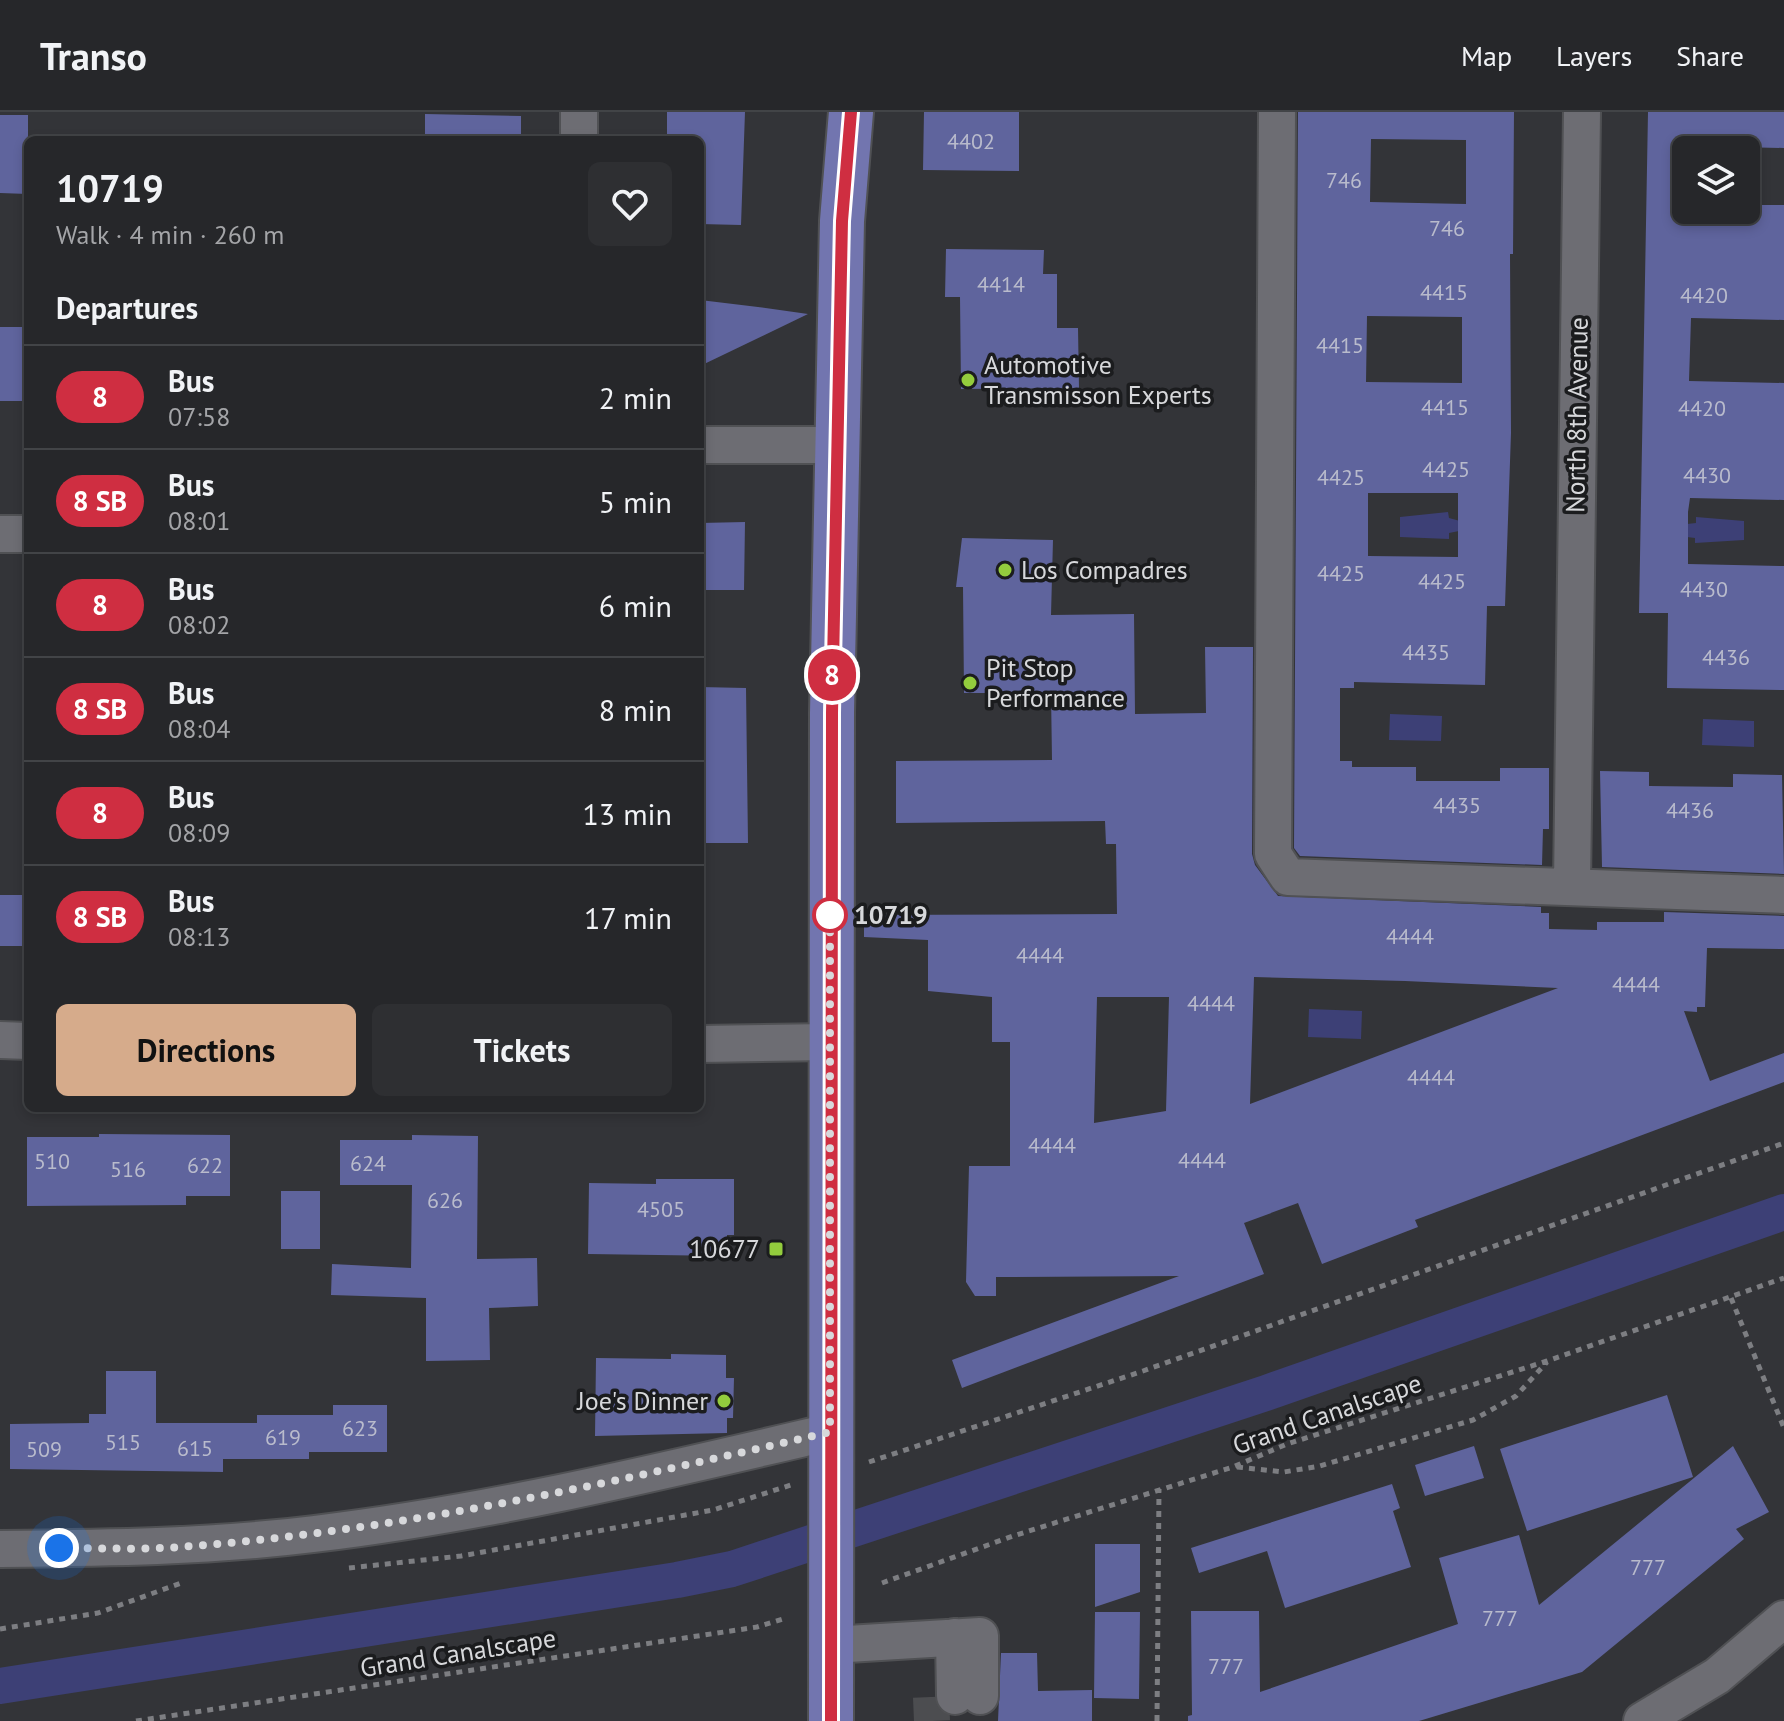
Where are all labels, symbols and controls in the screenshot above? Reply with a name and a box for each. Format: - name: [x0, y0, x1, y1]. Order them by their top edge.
- text: Transo: [40, 31, 147, 80]
- text: Map: [1461, 37, 1512, 74]
- text: Layers: [1556, 37, 1632, 74]
- text: Share: [1676, 37, 1744, 74]
- house number: 4402: [947, 127, 995, 155]
- map controls: [1672, 136, 1760, 224]
- button: layers: [1672, 136, 1760, 224]
- button: heart: [588, 162, 672, 246]
- text: 10719: [56, 163, 164, 212]
- house number: 746: [1326, 166, 1362, 194]
- house number: 746: [1429, 214, 1465, 242]
- text: Walk · 4 min · 260 m: [56, 218, 284, 251]
- house number: 4414: [977, 270, 1025, 298]
- house number: 4415: [1420, 278, 1468, 306]
- house number: 4420: [1680, 281, 1728, 309]
- text: Departures: [56, 288, 198, 327]
- street label: North 8th Avenue: [1558, 317, 1595, 513]
- house number: 4415: [1316, 331, 1364, 359]
- place label: Automotive Transmisson Experts: [984, 348, 1212, 411]
- text: Bus: [168, 361, 215, 400]
- marker: Automotive Transmisson Experts: [959, 371, 977, 389]
- text: 8: [92, 378, 108, 415]
- text: 2 min: [599, 378, 672, 417]
- house number: 4415: [1421, 393, 1469, 421]
- house number: 4420: [1678, 394, 1726, 422]
- text: 07:58: [168, 400, 230, 433]
- house number: 4425: [1422, 455, 1470, 483]
- house number: 4430: [1683, 461, 1731, 489]
- house number: 4425: [1317, 463, 1365, 491]
- text: Bus: [168, 465, 215, 504]
- text: 8 SB: [73, 482, 127, 519]
- text: 5 min: [599, 482, 672, 521]
- text: 08:01: [168, 504, 230, 537]
- place label: Los Compadres: [1021, 553, 1188, 586]
- house number: 4425: [1317, 559, 1365, 587]
- marker: Los Compadres: [996, 561, 1014, 579]
- house number: 4425: [1418, 567, 1466, 595]
- text: Bus: [168, 569, 215, 608]
- house number: 4430: [1680, 575, 1728, 603]
- text: 8: [92, 586, 108, 623]
- text: 6 min: [599, 586, 672, 625]
- text: 08:02: [168, 608, 230, 641]
- house number: 4435: [1402, 638, 1450, 666]
- house number: 4436: [1702, 643, 1750, 671]
- line badge: 8: [806, 649, 858, 701]
- place label: Pit Stop Performance: [986, 651, 1125, 714]
- text: 8: [824, 656, 840, 693]
- text: Bus: [168, 673, 215, 712]
- marker: Pit Stop Performance: [961, 674, 979, 692]
- text: 8 SB: [73, 690, 127, 727]
- text: 8 min: [599, 690, 672, 729]
- text: 08:04: [168, 712, 230, 745]
- text: Bus: [168, 777, 215, 816]
- house number: 4435: [1433, 791, 1481, 819]
- text: 8: [92, 794, 108, 831]
- text: 13 min: [582, 794, 672, 833]
- house number: 4436: [1666, 796, 1714, 824]
- text: 08:09: [168, 816, 230, 849]
- text: Bus: [168, 881, 215, 920]
- text: 8 SB: [73, 898, 127, 935]
- text: 17 min: [584, 898, 672, 937]
- marker: 10719: [813, 898, 847, 932]
- place label: 10719: [854, 898, 928, 931]
- text: 08:13: [168, 920, 230, 953]
- house number: 4444: [1386, 922, 1434, 950]
- house number: 4444: [1016, 941, 1064, 969]
- house number: 4444: [1612, 970, 1660, 998]
- house number: 4444: [1187, 989, 1235, 1017]
- button: Directions: [56, 1004, 356, 1096]
- button: Tickets: [372, 1004, 672, 1096]
- house number: 4444: [1407, 1063, 1455, 1091]
- house number: 4444: [1028, 1131, 1076, 1159]
- house number: 4444: [1178, 1146, 1226, 1174]
- house number: 510: [34, 1147, 70, 1175]
- house number: 624: [350, 1149, 386, 1177]
- house number: 622: [187, 1151, 223, 1179]
- house number: 516: [110, 1155, 146, 1183]
- house number: 626: [427, 1186, 463, 1214]
- house number: 4505: [637, 1195, 685, 1223]
- place label: 10677: [689, 1232, 760, 1265]
- marker: 10677: [767, 1240, 785, 1258]
- street label: Grand Canalscape: [1228, 1366, 1426, 1461]
- place label: Joe's Dinner: [576, 1384, 708, 1417]
- marker: Joe's Dinner: [715, 1392, 733, 1410]
- house number: 623: [342, 1414, 378, 1442]
- house number: 619: [265, 1423, 301, 1451]
- house number: 515: [105, 1428, 141, 1456]
- house number: 615: [177, 1434, 213, 1462]
- house number: 509: [26, 1435, 62, 1463]
- your location: [39, 1528, 79, 1568]
- house number: 777: [1630, 1553, 1666, 1581]
- house number: 777: [1482, 1604, 1518, 1632]
- street label: Grand Canalscape: [358, 1621, 558, 1684]
- house number: 777: [1208, 1652, 1244, 1680]

